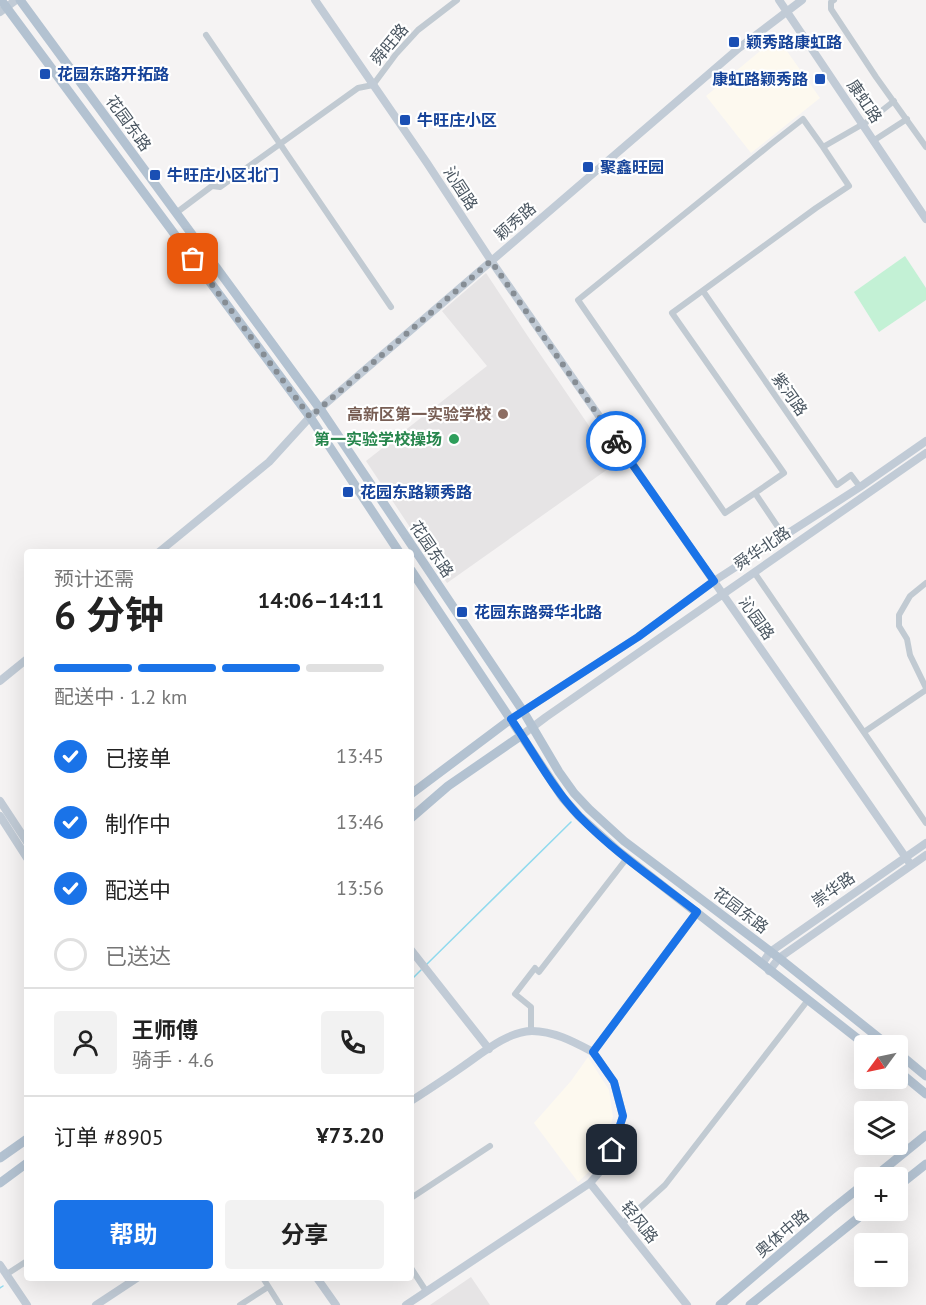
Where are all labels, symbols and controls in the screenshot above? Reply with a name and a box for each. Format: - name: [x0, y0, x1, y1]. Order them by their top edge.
- street label: 舜旺路: [366, 19, 412, 69]
- place label: 颖秀路康虹路: [746, 32, 842, 52]
- marker: 颖秀路康虹路: [727, 35, 741, 49]
- place label: 花园东路开拓路: [57, 64, 169, 84]
- marker: 花园东路开拓路: [38, 67, 52, 81]
- place label: 康虹路颖秀路: [712, 69, 808, 89]
- marker: 康虹路颖秀路: [813, 72, 827, 86]
- street label: 康虹路: [843, 76, 887, 126]
- street label: 花园东路: [102, 91, 156, 155]
- place label: 牛旺庄小区: [417, 110, 497, 130]
- marker: 牛旺庄小区: [398, 113, 412, 127]
- place label: 聚鑫旺园: [600, 157, 664, 177]
- marker: 聚鑫旺园: [581, 160, 595, 174]
- street label: 沁园路: [440, 162, 482, 214]
- place label: 牛旺庄小区北门: [167, 165, 279, 185]
- marker: 牛旺庄小区北门: [148, 168, 162, 182]
- street label: 颖秀路: [490, 198, 540, 244]
- pin: [167, 233, 218, 284]
- icon: bag: [176, 242, 209, 275]
- street label: 紫河路: [768, 369, 812, 419]
- place label: 高新区第一实验学校: [347, 404, 492, 424]
- marker: 高新区第一实验学校: [496, 407, 510, 421]
- courier: [586, 411, 646, 471]
- icon: bike: [600, 425, 633, 458]
- place label: 第一实验学校操场: [314, 429, 442, 449]
- marker: 第一实验学校操场: [447, 432, 461, 446]
- place label: 花园东路颖秀路: [360, 482, 472, 502]
- marker: 花园东路颖秀路: [341, 485, 355, 499]
- street label: 花园东路: [406, 517, 458, 581]
- street label: 舜华北路: [730, 522, 794, 574]
- text: 预计还需: [54, 566, 134, 592]
- text: 14:06–14:11: [258, 586, 384, 614]
- text: 6 分钟: [54, 589, 164, 640]
- street label: 沁园路: [735, 593, 779, 643]
- place label: 花园东路舜华北路: [474, 602, 602, 622]
- marker: 花园东路舜华北路: [455, 605, 469, 619]
- text: 配送中 · 1.2 km: [54, 684, 187, 710]
- icon: check: [54, 740, 87, 773]
- text: 13:45: [336, 743, 384, 769]
- text: 已接单: [105, 744, 171, 772]
- icon: check: [54, 806, 87, 839]
- text: 13:46: [336, 809, 384, 835]
- text: 制作中: [105, 810, 171, 838]
- street label: 崇华路: [808, 867, 858, 911]
- icon: check: [54, 872, 87, 905]
- text: 13:56: [336, 875, 384, 901]
- text: 配送中: [105, 876, 171, 904]
- street label: 花园东路: [709, 883, 773, 937]
- text: 已送达: [105, 942, 171, 970]
- button: person: [54, 1011, 117, 1074]
- button: phone: [321, 1011, 384, 1074]
- text: 王师傅: [132, 1016, 198, 1044]
- north arrow: [854, 1035, 908, 1089]
- map controls: [854, 1035, 908, 1287]
- text: 骑手 · 4.6: [132, 1047, 214, 1073]
- button: layers: [854, 1101, 908, 1155]
- text: ¥73.20: [316, 1121, 384, 1149]
- text: 订单 #8905: [54, 1123, 164, 1151]
- pin: [586, 1124, 637, 1175]
- icon: home: [595, 1133, 628, 1166]
- button: +: [854, 1167, 908, 1221]
- street label: 轻风路: [617, 1197, 663, 1247]
- button: 帮助: [54, 1200, 213, 1269]
- button: 分享: [225, 1200, 384, 1269]
- street label: 奥体中路: [751, 1205, 813, 1261]
- button: −: [854, 1233, 908, 1287]

